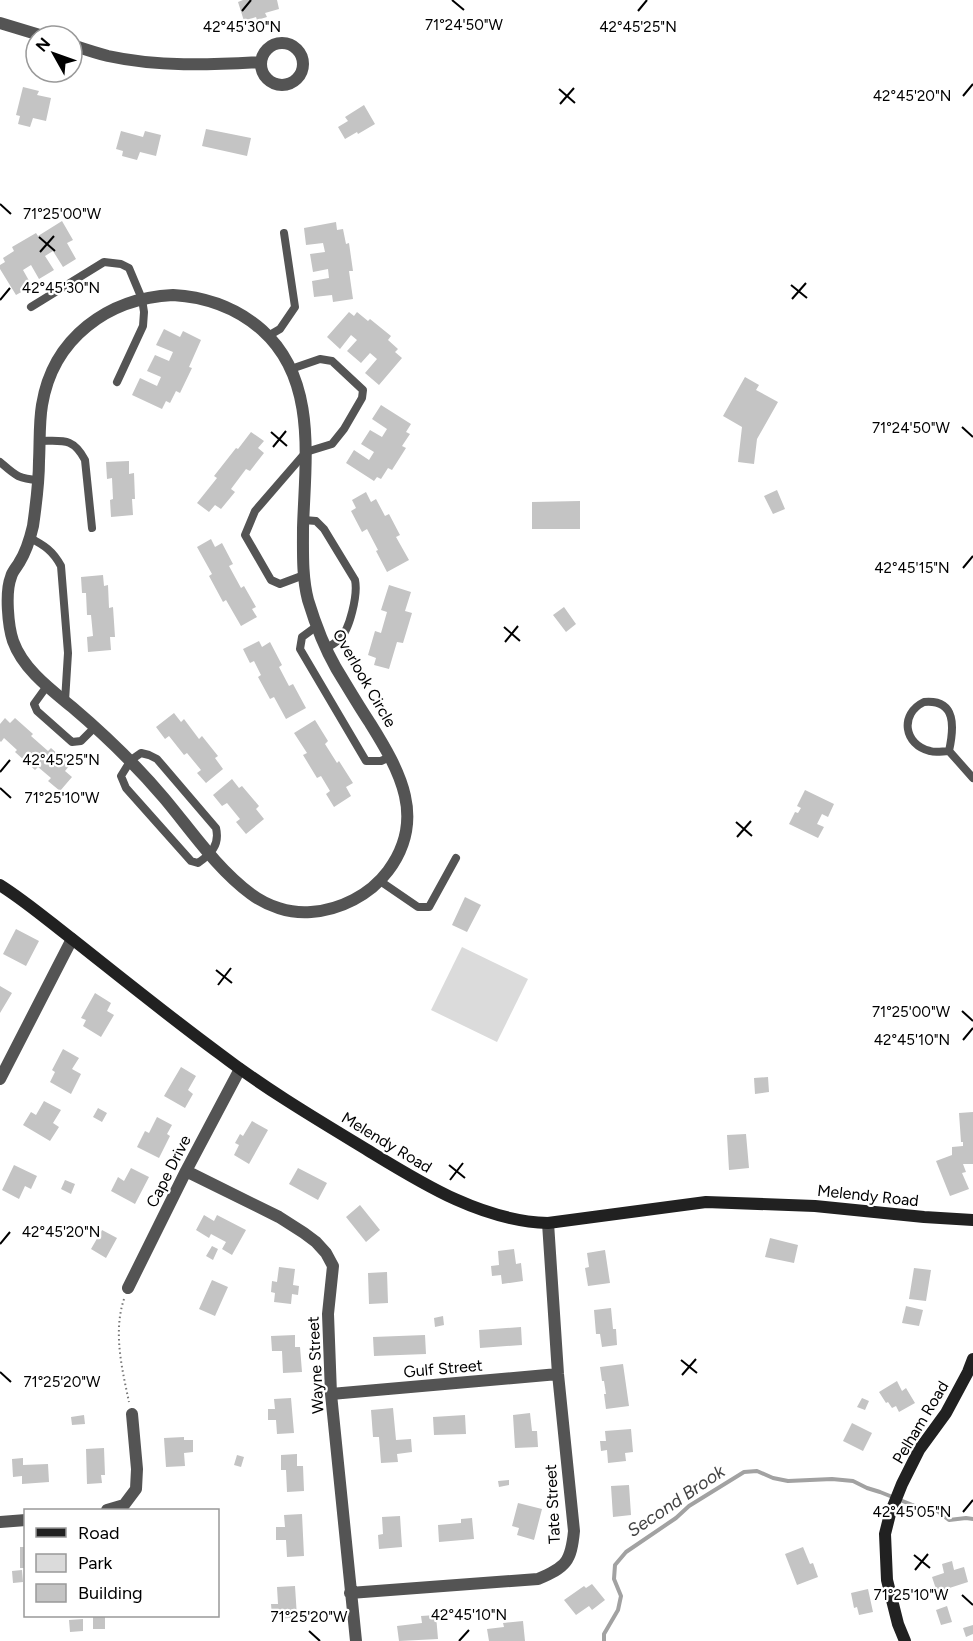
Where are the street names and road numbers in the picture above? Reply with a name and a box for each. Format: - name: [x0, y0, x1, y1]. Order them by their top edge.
- street label: Overlook Circle: [329, 626, 400, 731]
- street label: Melendy Road: [338, 1108, 435, 1177]
- street label: Cape Drive: [142, 1132, 195, 1211]
- street label: Melendy Road: [816, 1181, 920, 1210]
- street label: Wayne Street: [303, 1316, 328, 1414]
- street label: Gulf Street: [403, 1356, 483, 1381]
- street label: Pelham Road: [888, 1378, 952, 1467]
- street label: Tate Street: [541, 1464, 564, 1544]

